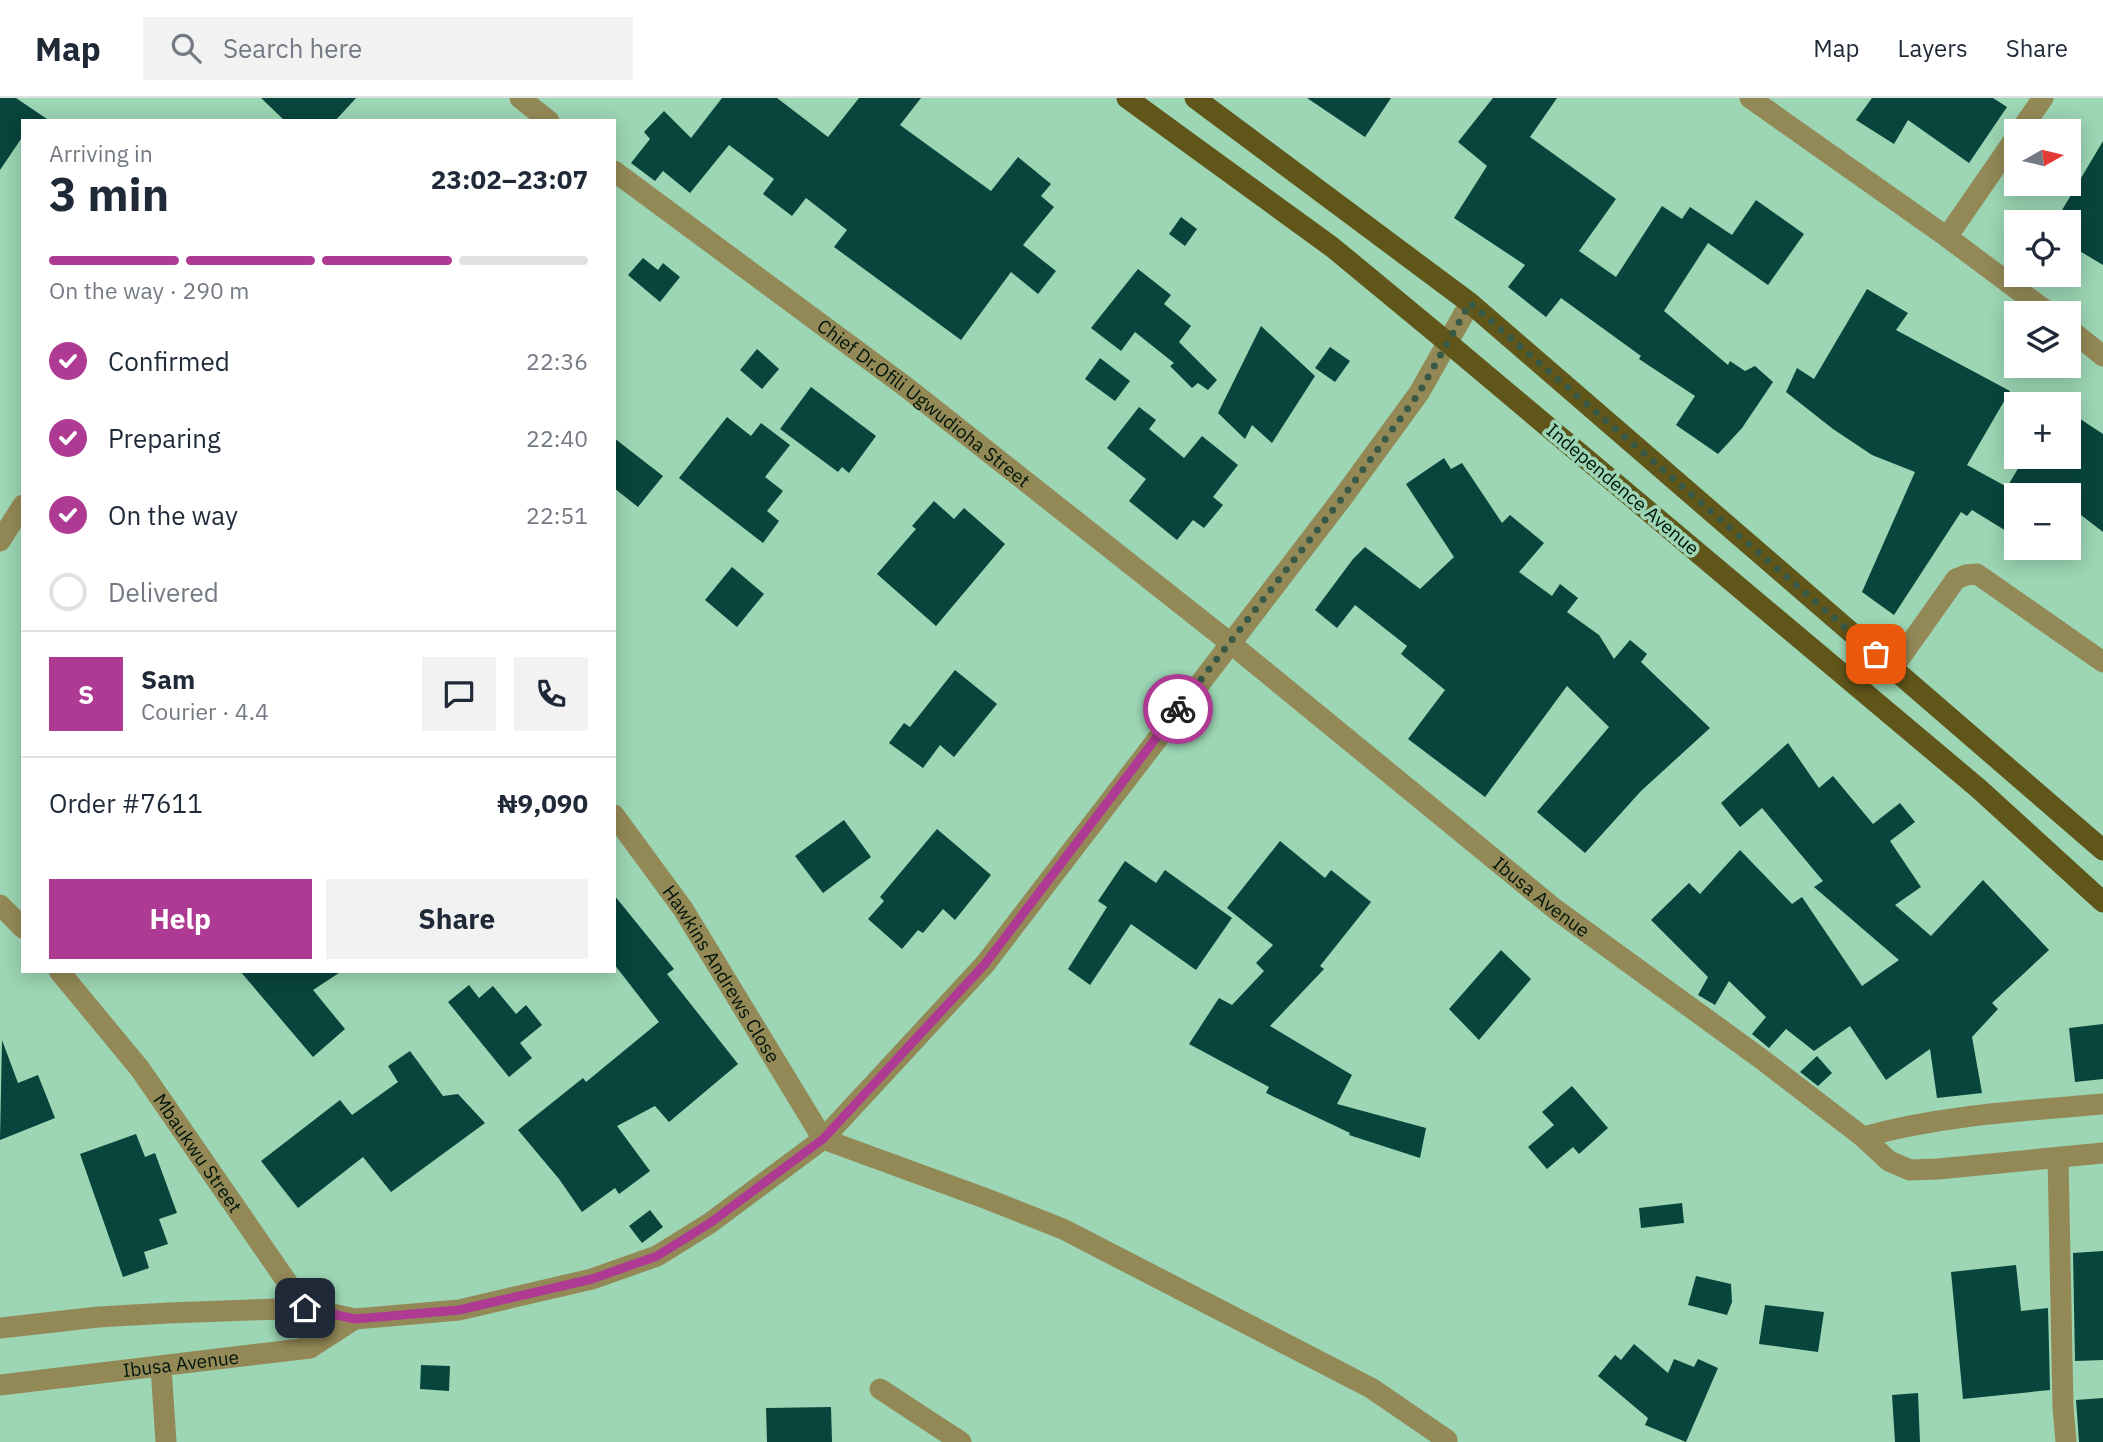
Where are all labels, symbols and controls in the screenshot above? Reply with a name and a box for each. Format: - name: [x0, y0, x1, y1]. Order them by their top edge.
- search box: [143, 17, 633, 80]
- text: Map: [35, 27, 101, 70]
- icon: search: [167, 29, 205, 67]
- text: Search here: [223, 31, 362, 65]
- text: Map: [1813, 32, 1860, 64]
- text: Layers: [1898, 32, 1968, 64]
- text: Share: [2006, 32, 2068, 64]
- north arrow: [2004, 119, 2081, 196]
- map controls: [2004, 119, 2081, 560]
- text: Arriving in: [49, 138, 153, 168]
- text: 23:02–23:07: [431, 162, 588, 196]
- text: 3 min: [49, 164, 169, 224]
- button: locate: [2004, 210, 2081, 287]
- text: On the way · 290 m: [49, 275, 249, 305]
- button: layers: [2004, 301, 2081, 378]
- street label: Chief Dr.Ofili Ugwudioha Street: [813, 314, 1035, 492]
- icon: check: [49, 342, 87, 380]
- text: Confirmed: [108, 344, 230, 378]
- text: 22:36: [526, 346, 588, 376]
- button: +: [2004, 392, 2081, 469]
- street label: Independence Avenue: [1542, 418, 1704, 560]
- icon: check: [49, 419, 87, 457]
- text: Preparing: [108, 421, 221, 455]
- text: 22:40: [526, 423, 588, 453]
- button: −: [2004, 483, 2081, 560]
- icon: check: [49, 496, 87, 534]
- text: On the way: [108, 498, 238, 532]
- text: 22:51: [526, 500, 588, 530]
- text: Delivered: [108, 575, 219, 609]
- pin: [1846, 624, 1906, 684]
- icon: bag: [1857, 635, 1895, 673]
- button: chat: [422, 657, 496, 731]
- button: phone: [514, 657, 588, 731]
- text: Sam: [141, 662, 195, 696]
- courier: [1143, 674, 1213, 744]
- text: S: [78, 677, 94, 711]
- icon: bike: [1159, 690, 1197, 728]
- text: Courier · 4.4: [141, 696, 269, 726]
- text: Order #7611: [49, 786, 203, 820]
- text: ₦9,090: [497, 786, 588, 820]
- street label: Ibusa Avenue: [1488, 851, 1595, 942]
- button: Help: [49, 879, 312, 959]
- button: Share: [326, 879, 588, 959]
- street label: Hawkins Andrews Close: [657, 880, 786, 1067]
- street label: Mbaukwu Street: [148, 1089, 247, 1217]
- pin: [275, 1278, 335, 1338]
- icon: home: [286, 1289, 324, 1327]
- street label: Ibusa Avenue: [121, 1345, 240, 1382]

